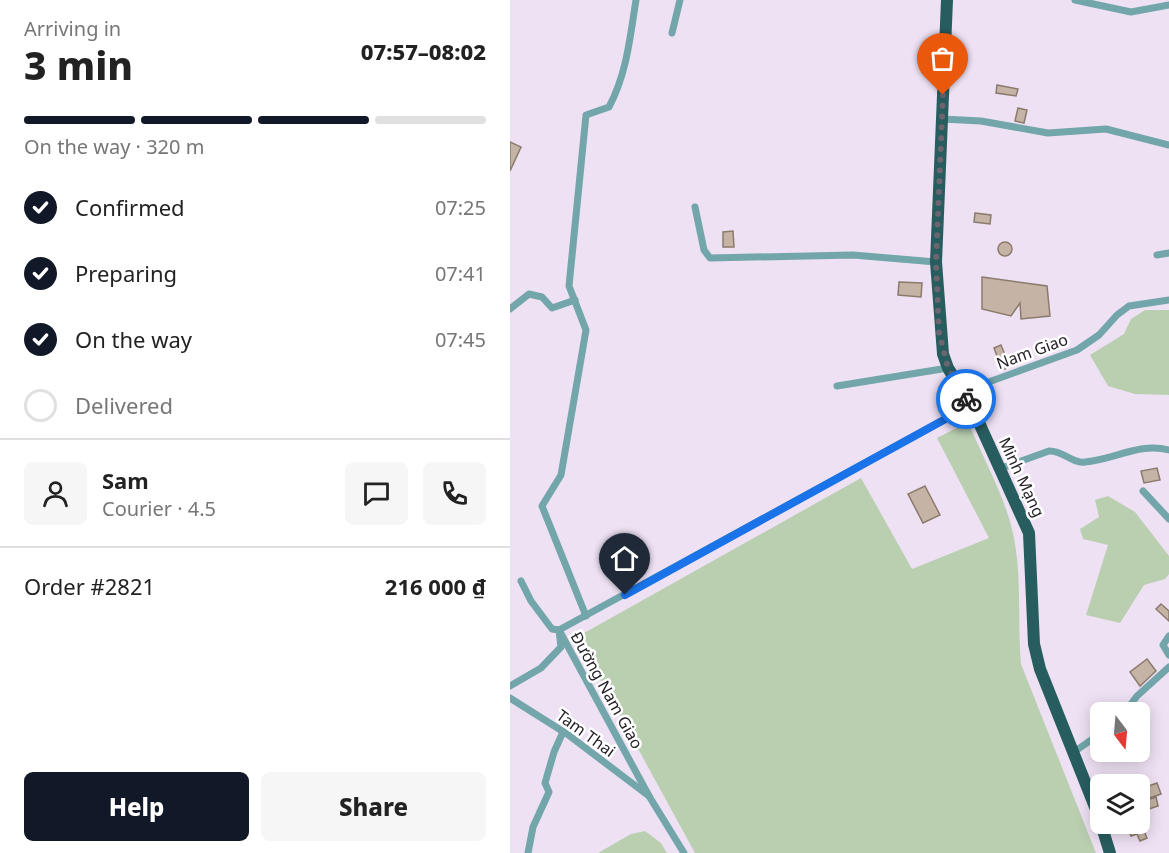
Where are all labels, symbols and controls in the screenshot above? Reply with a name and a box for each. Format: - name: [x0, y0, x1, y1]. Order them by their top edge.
- text: Arriving in: [24, 15, 121, 42]
- pin: [917, 33, 968, 95]
- text: 07:57–08:02: [361, 36, 486, 66]
- text: 3 min: [24, 38, 133, 91]
- icon: bag: [926, 42, 959, 75]
- text: On the way · 320 m: [24, 133, 204, 160]
- icon: check: [24, 191, 57, 224]
- text: Confirmed: [75, 192, 185, 222]
- text: 07:25: [435, 194, 486, 221]
- icon: check: [24, 257, 57, 290]
- text: Preparing: [75, 258, 177, 288]
- text: 07:41: [435, 260, 486, 287]
- icon: check: [24, 323, 57, 356]
- text: On the way: [75, 324, 192, 354]
- text: 07:45: [435, 326, 486, 353]
- street label: Nam Giao: [993, 328, 1071, 374]
- courier: [936, 369, 996, 429]
- icon: bike: [950, 383, 983, 416]
- text: Delivered: [75, 390, 173, 420]
- street label: Minh Mạng: [994, 433, 1050, 521]
- button: person: [24, 462, 87, 525]
- button: chat: [345, 462, 408, 525]
- button: phone: [423, 462, 486, 525]
- text: Sam: [102, 465, 149, 495]
- text: Courier · 4.5: [102, 495, 216, 522]
- pin: [599, 533, 650, 595]
- icon: home: [608, 542, 641, 575]
- text: Order #2821: [24, 571, 155, 601]
- text: 216 000 ₫: [385, 571, 486, 601]
- street label: Đường Nam Giao: [566, 627, 648, 753]
- north arrow: [1090, 702, 1150, 762]
- map controls: [1090, 702, 1150, 834]
- street label: Tam Thai: [552, 704, 620, 762]
- button: Help: [24, 772, 249, 841]
- button: Share: [261, 772, 486, 841]
- button: layers: [1090, 774, 1150, 834]

